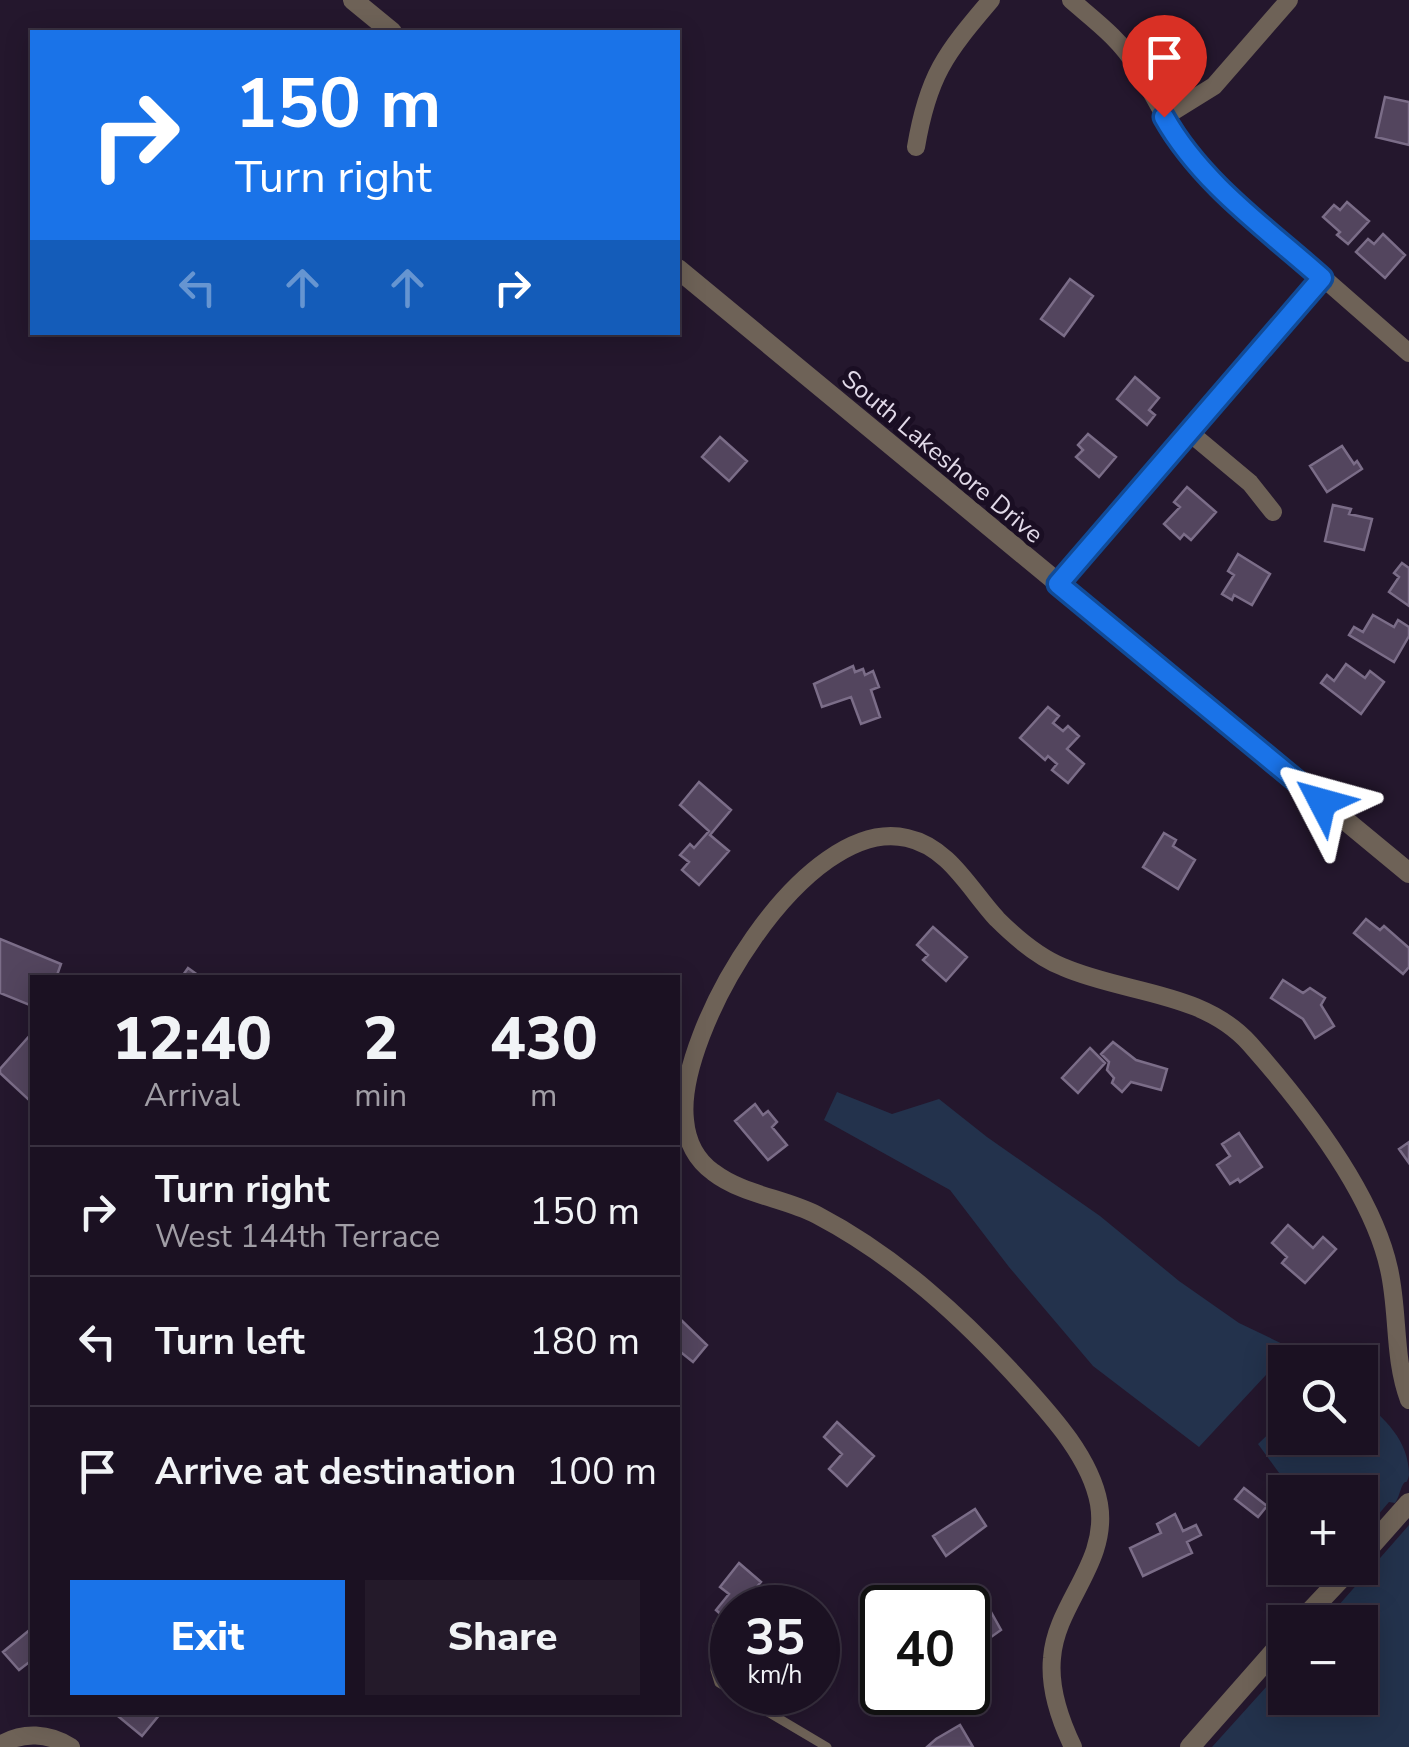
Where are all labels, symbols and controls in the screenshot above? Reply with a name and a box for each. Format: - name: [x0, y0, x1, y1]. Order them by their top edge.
- pin: [1122, 15, 1207, 118]
- icon: arrive: [1137, 30, 1192, 85]
- text: 150 m: [235, 56, 441, 152]
- icon: right: [70, 70, 200, 200]
- text: Turn right: [235, 147, 432, 208]
- icon: left: [170, 260, 225, 315]
- icon: ahead: [275, 260, 330, 315]
- icon: ahead: [380, 260, 435, 315]
- icon: right: [485, 260, 540, 315]
- street label: South Lakeshore Drive: [835, 362, 1050, 551]
- position arrow: [1270, 750, 1374, 854]
- text: 12:40: [112, 998, 272, 1080]
- text: 2: [363, 998, 399, 1080]
- text: 430: [490, 998, 598, 1080]
- text: Arrival: [144, 1074, 240, 1117]
- text: min: [354, 1074, 407, 1117]
- text: m: [530, 1074, 557, 1117]
- text: Turn right: [155, 1164, 330, 1215]
- icon: right: [70, 1184, 125, 1239]
- text: 150 m: [529, 1186, 640, 1237]
- text: West 144th Terrace: [155, 1215, 440, 1258]
- icon: left: [70, 1314, 125, 1369]
- text: Turn left: [155, 1316, 305, 1367]
- text: 180 m: [529, 1316, 640, 1367]
- map controls: [1268, 1345, 1378, 1715]
- button: search: [1268, 1345, 1378, 1455]
- icon: arrive: [70, 1444, 125, 1499]
- text: Arrive at destination: [155, 1446, 516, 1497]
- text: 100 m: [546, 1446, 657, 1497]
- button: +: [1268, 1475, 1378, 1585]
- button: Exit: [70, 1580, 345, 1695]
- button: Share: [365, 1580, 640, 1695]
- speed limit sign: 40: [860, 1585, 990, 1715]
- text: 35: [745, 1603, 805, 1672]
- button: −: [1268, 1605, 1378, 1715]
- text: km/h: [747, 1658, 803, 1692]

